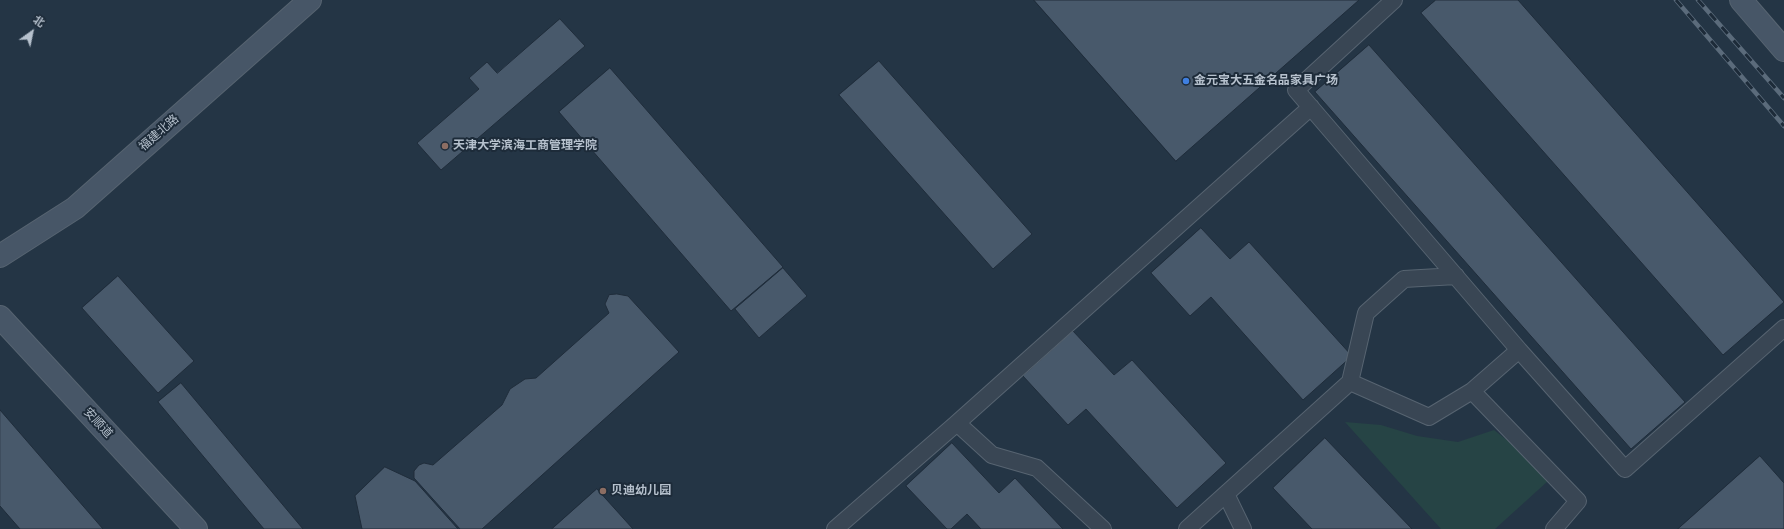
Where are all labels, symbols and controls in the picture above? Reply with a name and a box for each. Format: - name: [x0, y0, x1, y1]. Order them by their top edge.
- north arrow: [12, 12, 52, 52]
- text: 北: [31, 13, 47, 30]
- place label: 金元宝大五金名品家具广场: [1194, 74, 1338, 88]
- marker: 金元宝大五金名品家具广场: [1181, 76, 1191, 86]
- street label: 福建北路: [136, 112, 182, 154]
- place label: 天津大学滨海工商管理学院: [453, 139, 597, 153]
- marker: 天津大学滨海工商管理学院: [440, 141, 450, 151]
- street label: 安顺道: [80, 405, 116, 441]
- place label: 贝迪幼儿园: [611, 484, 671, 498]
- marker: 贝迪幼儿园: [598, 486, 608, 496]

